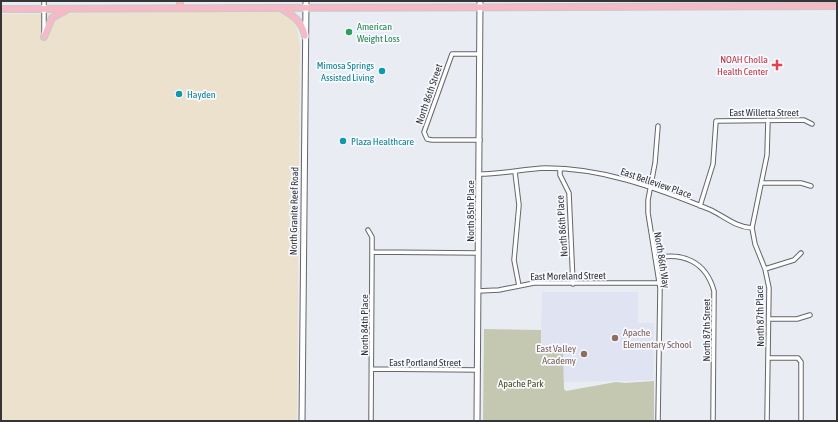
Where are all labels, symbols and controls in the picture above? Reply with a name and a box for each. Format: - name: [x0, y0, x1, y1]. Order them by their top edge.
- place label: American Weight Loss: [357, 21, 400, 44]
- marker: American Weight Loss: [344, 27, 354, 37]
- place label: NOAH Cholla Health Center: [717, 54, 769, 77]
- marker: NOAH Cholla Health Center: [771, 59, 783, 71]
- place label: Mimosa Springs Assisted Living: [317, 60, 375, 83]
- street label: North 86th Street: [414, 62, 444, 126]
- marker: Mimosa Springs Assisted Living: [377, 66, 387, 76]
- marker: Hayden: [174, 89, 184, 99]
- place label: Hayden: [187, 89, 216, 100]
- street label: East Willetta Street: [729, 107, 799, 118]
- marker: Plaza Healthcare: [338, 136, 348, 146]
- place label: Plaza Healthcare: [351, 136, 414, 147]
- street label: North Granite Reef Road: [288, 166, 300, 255]
- street label: East Belleview Place: [619, 166, 693, 200]
- street label: North 85th Place: [465, 180, 476, 242]
- street label: North 86th Place: [554, 194, 570, 257]
- street label: North 86th Way: [652, 231, 672, 289]
- street label: East Moreland Street: [530, 270, 606, 282]
- street label: North 87th Place: [754, 285, 766, 347]
- street label: North 84th Place: [359, 294, 370, 356]
- street label: North 87th Street: [701, 298, 712, 362]
- place label: Apache Elementary School: [623, 327, 692, 350]
- marker: Apache Elementary School: [610, 333, 620, 343]
- place label: East Valley Academy: [536, 343, 576, 366]
- marker: East Valley Academy: [579, 349, 589, 359]
- street label: East Portland Street: [389, 357, 461, 368]
- park label: Apache Park: [498, 378, 544, 389]

